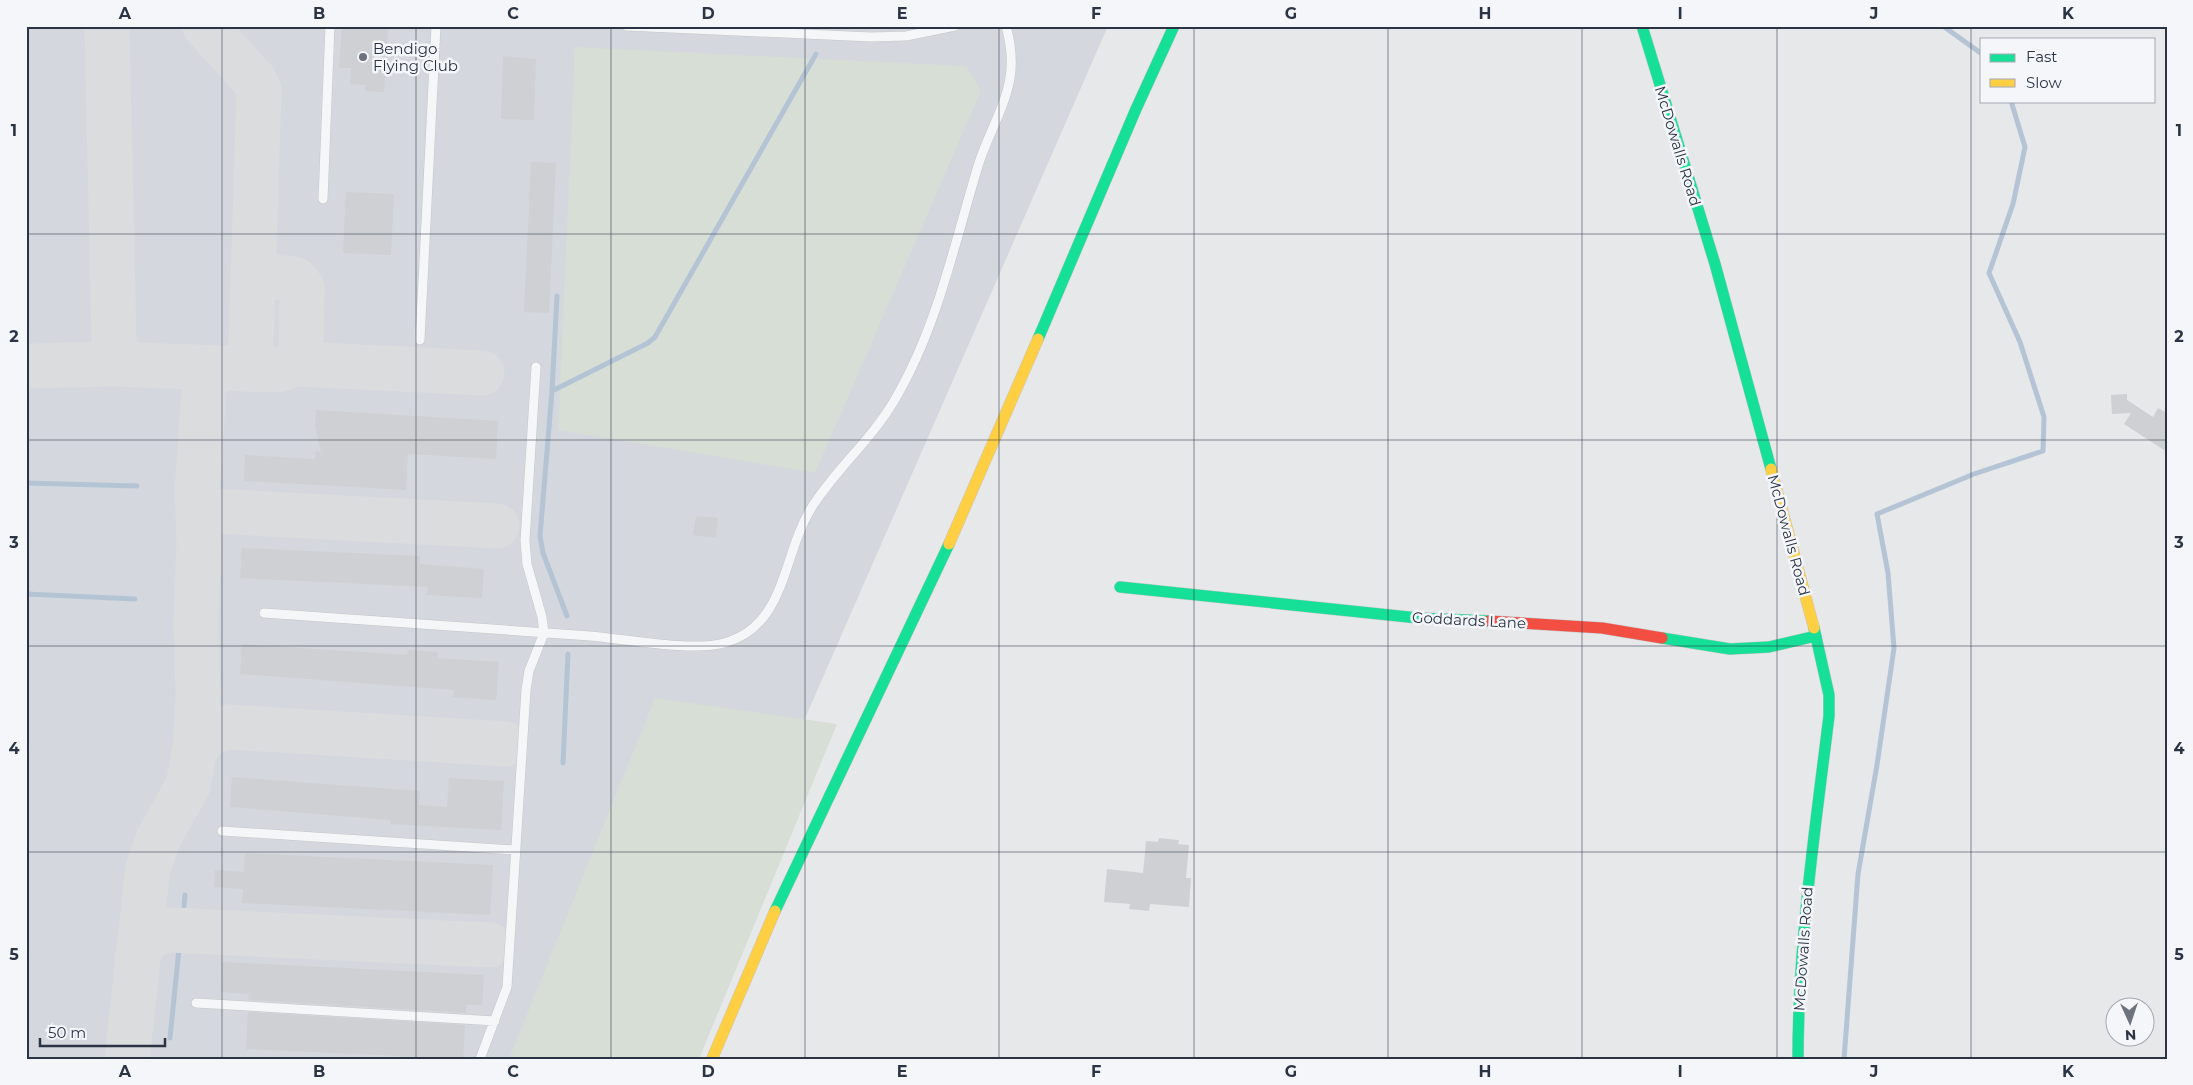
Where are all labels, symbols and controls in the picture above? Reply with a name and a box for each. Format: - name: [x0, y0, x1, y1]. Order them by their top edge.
- text: A: [118, 4, 132, 23]
- text: B: [313, 4, 325, 23]
- text: C: [507, 4, 519, 23]
- text: D: [701, 4, 715, 23]
- text: E: [897, 4, 907, 23]
- text: F: [1091, 4, 1101, 23]
- text: G: [1285, 4, 1297, 23]
- text: H: [1479, 4, 1491, 23]
- text: I: [1677, 4, 1683, 23]
- text: J: [1869, 4, 1878, 23]
- text: K: [2062, 4, 2075, 23]
- legend: [1980, 38, 2156, 102]
- place label: Bendigo Flying Club: [373, 39, 458, 75]
- text: Fast: [2026, 47, 2057, 66]
- marker: Bendigo Flying Club: [357, 51, 369, 63]
- text: Slow: [2026, 73, 2062, 92]
- street label: McDowalls Road: [1651, 84, 1705, 208]
- text: 1: [11, 121, 17, 140]
- text: 1: [2176, 121, 2182, 140]
- text: 2: [9, 327, 19, 346]
- text: 2: [2174, 327, 2184, 346]
- street label: McDowalls Road: [1764, 472, 1814, 598]
- text: 3: [8, 533, 19, 552]
- text: 3: [2173, 533, 2184, 552]
- street label: Goddards Lane: [1411, 608, 1527, 632]
- text: 4: [8, 739, 20, 758]
- text: 4: [2173, 739, 2185, 758]
- street label: McDowalls Road: [1789, 886, 1817, 1012]
- text: 5: [9, 945, 19, 964]
- text: 5: [2174, 945, 2184, 964]
- north arrow: [2106, 998, 2156, 1048]
- scale bar: [40, 1015, 165, 1047]
- text: 50 m: [48, 1023, 86, 1042]
- text: N: [2125, 1026, 2137, 1044]
- text: A: [118, 1062, 132, 1081]
- text: B: [313, 1062, 325, 1081]
- text: C: [507, 1062, 519, 1081]
- text: D: [701, 1062, 715, 1081]
- text: E: [897, 1062, 907, 1081]
- text: F: [1091, 1062, 1101, 1081]
- text: G: [1285, 1062, 1297, 1081]
- text: H: [1479, 1062, 1491, 1081]
- text: I: [1677, 1062, 1683, 1081]
- text: J: [1869, 1062, 1878, 1081]
- text: K: [2062, 1062, 2075, 1081]

